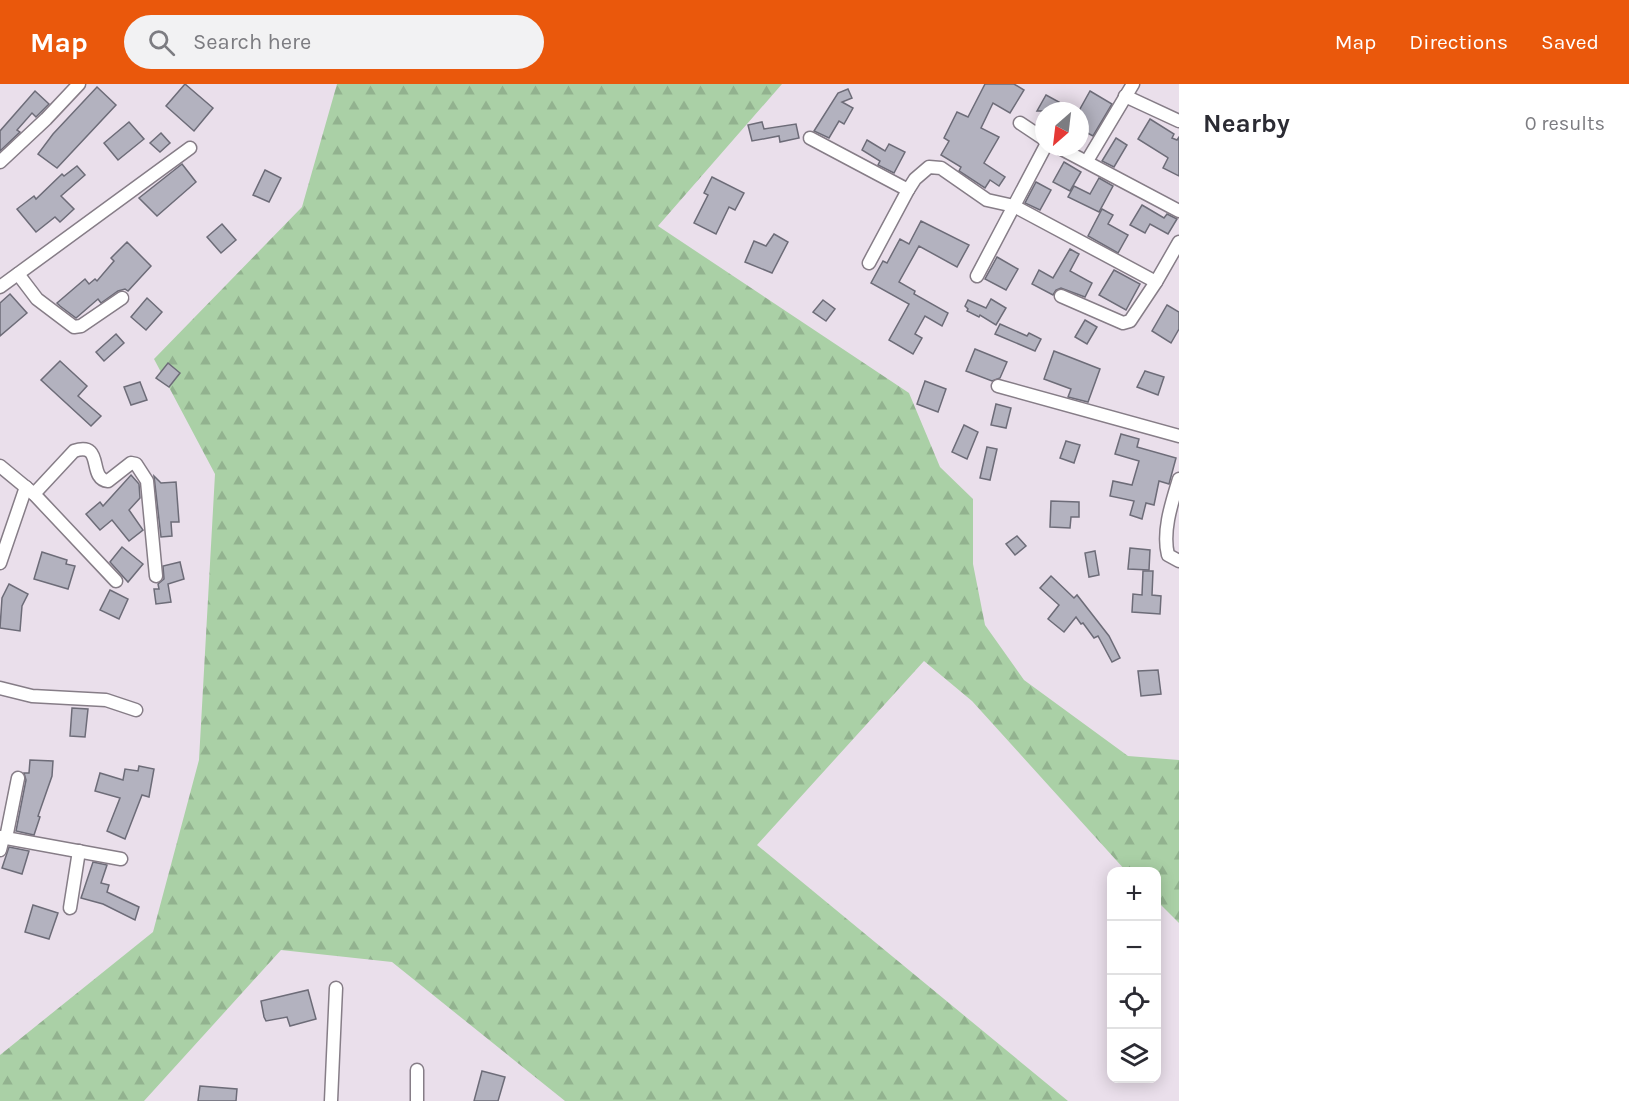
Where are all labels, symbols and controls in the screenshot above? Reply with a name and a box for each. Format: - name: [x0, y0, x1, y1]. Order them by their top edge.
- search box: [124, 15, 544, 69]
- text: Map: [30, 26, 88, 59]
- icon: search: [145, 26, 178, 59]
- text: Search here: [193, 29, 311, 55]
- text: Map: [1335, 30, 1376, 54]
- text: Directions: [1409, 30, 1508, 54]
- text: Saved: [1541, 30, 1599, 54]
- north arrow: [1035, 102, 1089, 156]
- text: Nearby: [1203, 108, 1290, 139]
- text: 0 results: [1525, 112, 1605, 135]
- map controls: [1107, 867, 1161, 1083]
- button: +: [1107, 867, 1161, 921]
- button: −: [1107, 921, 1161, 975]
- button: locate: [1107, 975, 1161, 1029]
- button: layers: [1107, 1029, 1161, 1083]

